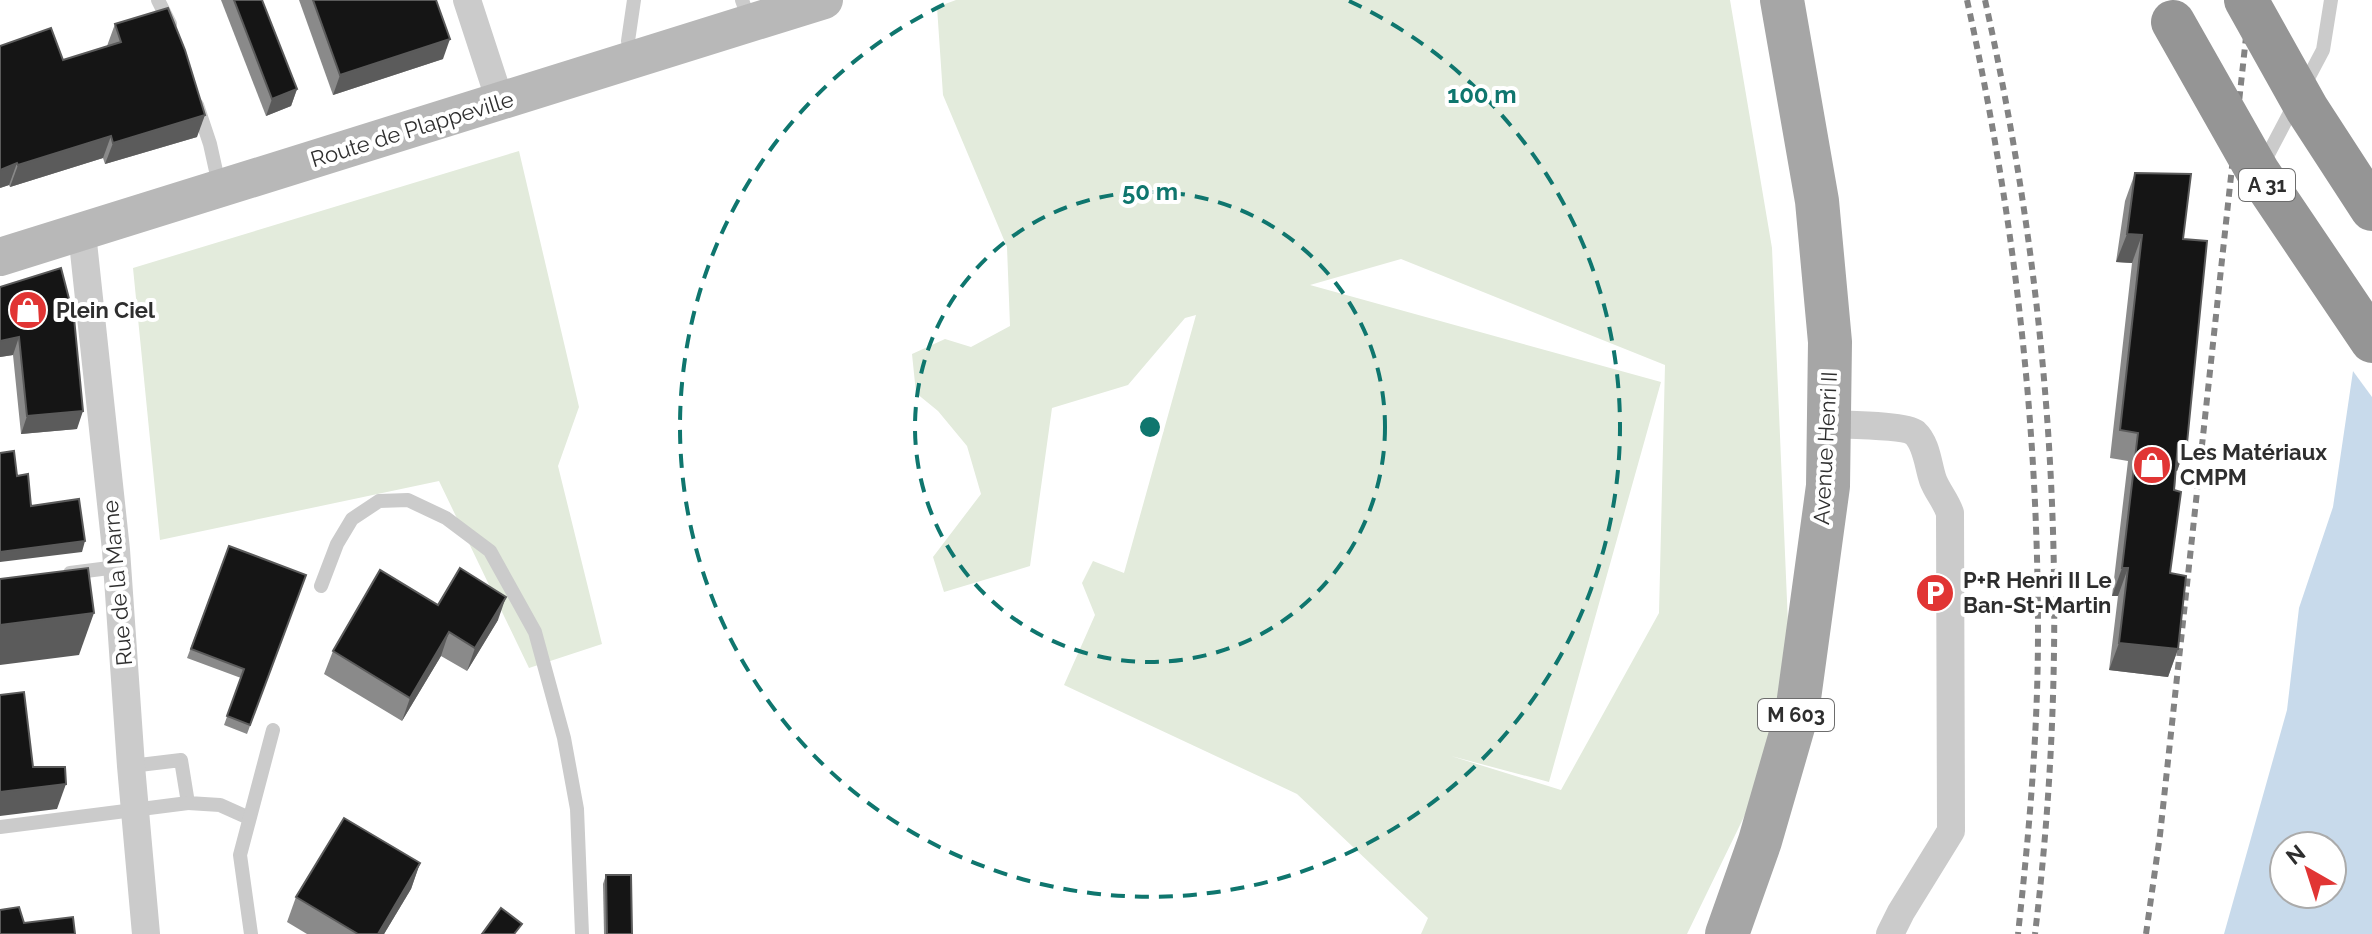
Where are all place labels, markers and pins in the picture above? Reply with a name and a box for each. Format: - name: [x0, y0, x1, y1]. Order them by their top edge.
- shop icon: Plein Ciel: [7, 289, 49, 331]
- place label: Plein Ciel: [56, 297, 156, 323]
- centre of rings: [1136, 413, 1164, 441]
- place label: Les Matériaux CMPM: [2180, 439, 2327, 490]
- shop icon: Les Matériaux CMPM: [2131, 444, 2173, 486]
- place label: P+R Henri II Le Ban-St-Martin: [1963, 567, 2112, 618]
- parking icon: P+R Henri II Le Ban-St-Martin: [1914, 572, 1956, 614]

